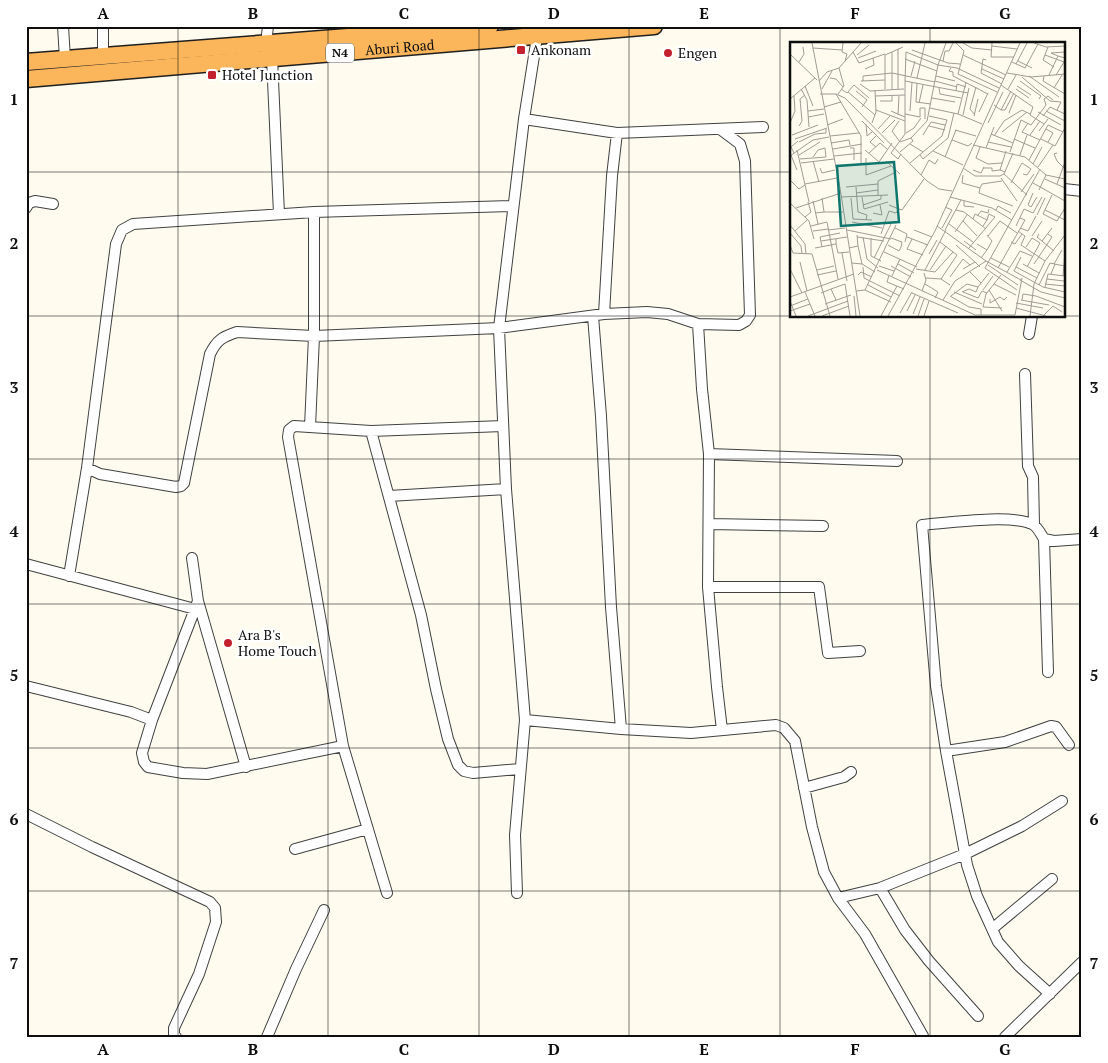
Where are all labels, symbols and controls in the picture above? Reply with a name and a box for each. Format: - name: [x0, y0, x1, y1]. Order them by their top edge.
- text: A: [97, 2, 109, 24]
- text: B: [248, 2, 258, 24]
- text: C: [399, 2, 409, 24]
- text: D: [548, 2, 560, 24]
- text: E: [699, 2, 709, 24]
- text: F: [850, 2, 860, 24]
- text: G: [999, 2, 1011, 24]
- street label: Aburi Road: [364, 35, 435, 59]
- place label: Ankonam: [531, 40, 591, 59]
- inset map: [790, 42, 1066, 318]
- place label: Engen: [678, 43, 718, 62]
- road number: N4: [326, 44, 354, 62]
- marker: Ankonam: [515, 44, 527, 56]
- marker: Engen: [662, 47, 674, 59]
- place label: Hotel Junction: [222, 65, 313, 84]
- marker: Hotel Junction: [206, 69, 218, 81]
- text: 1: [9, 88, 19, 110]
- text: 1: [1089, 88, 1099, 110]
- text: 2: [9, 232, 19, 254]
- text: 2: [1089, 232, 1099, 254]
- text: 3: [9, 376, 19, 398]
- text: 3: [1089, 376, 1099, 398]
- text: 4: [9, 520, 19, 542]
- text: 4: [1089, 520, 1099, 542]
- place label: Ara B's Home Touch: [238, 625, 317, 660]
- marker: Ara B's Home Touch: [222, 637, 234, 649]
- text: 5: [9, 664, 19, 686]
- text: 5: [1089, 664, 1099, 686]
- text: 6: [9, 808, 19, 830]
- text: 6: [1089, 808, 1099, 830]
- text: 7: [9, 952, 19, 974]
- text: 7: [1089, 952, 1099, 974]
- text: A: [97, 1038, 109, 1060]
- text: B: [248, 1038, 258, 1060]
- text: C: [399, 1038, 409, 1060]
- text: D: [548, 1038, 560, 1060]
- text: E: [699, 1038, 709, 1060]
- text: F: [850, 1038, 860, 1060]
- text: G: [999, 1038, 1011, 1060]

